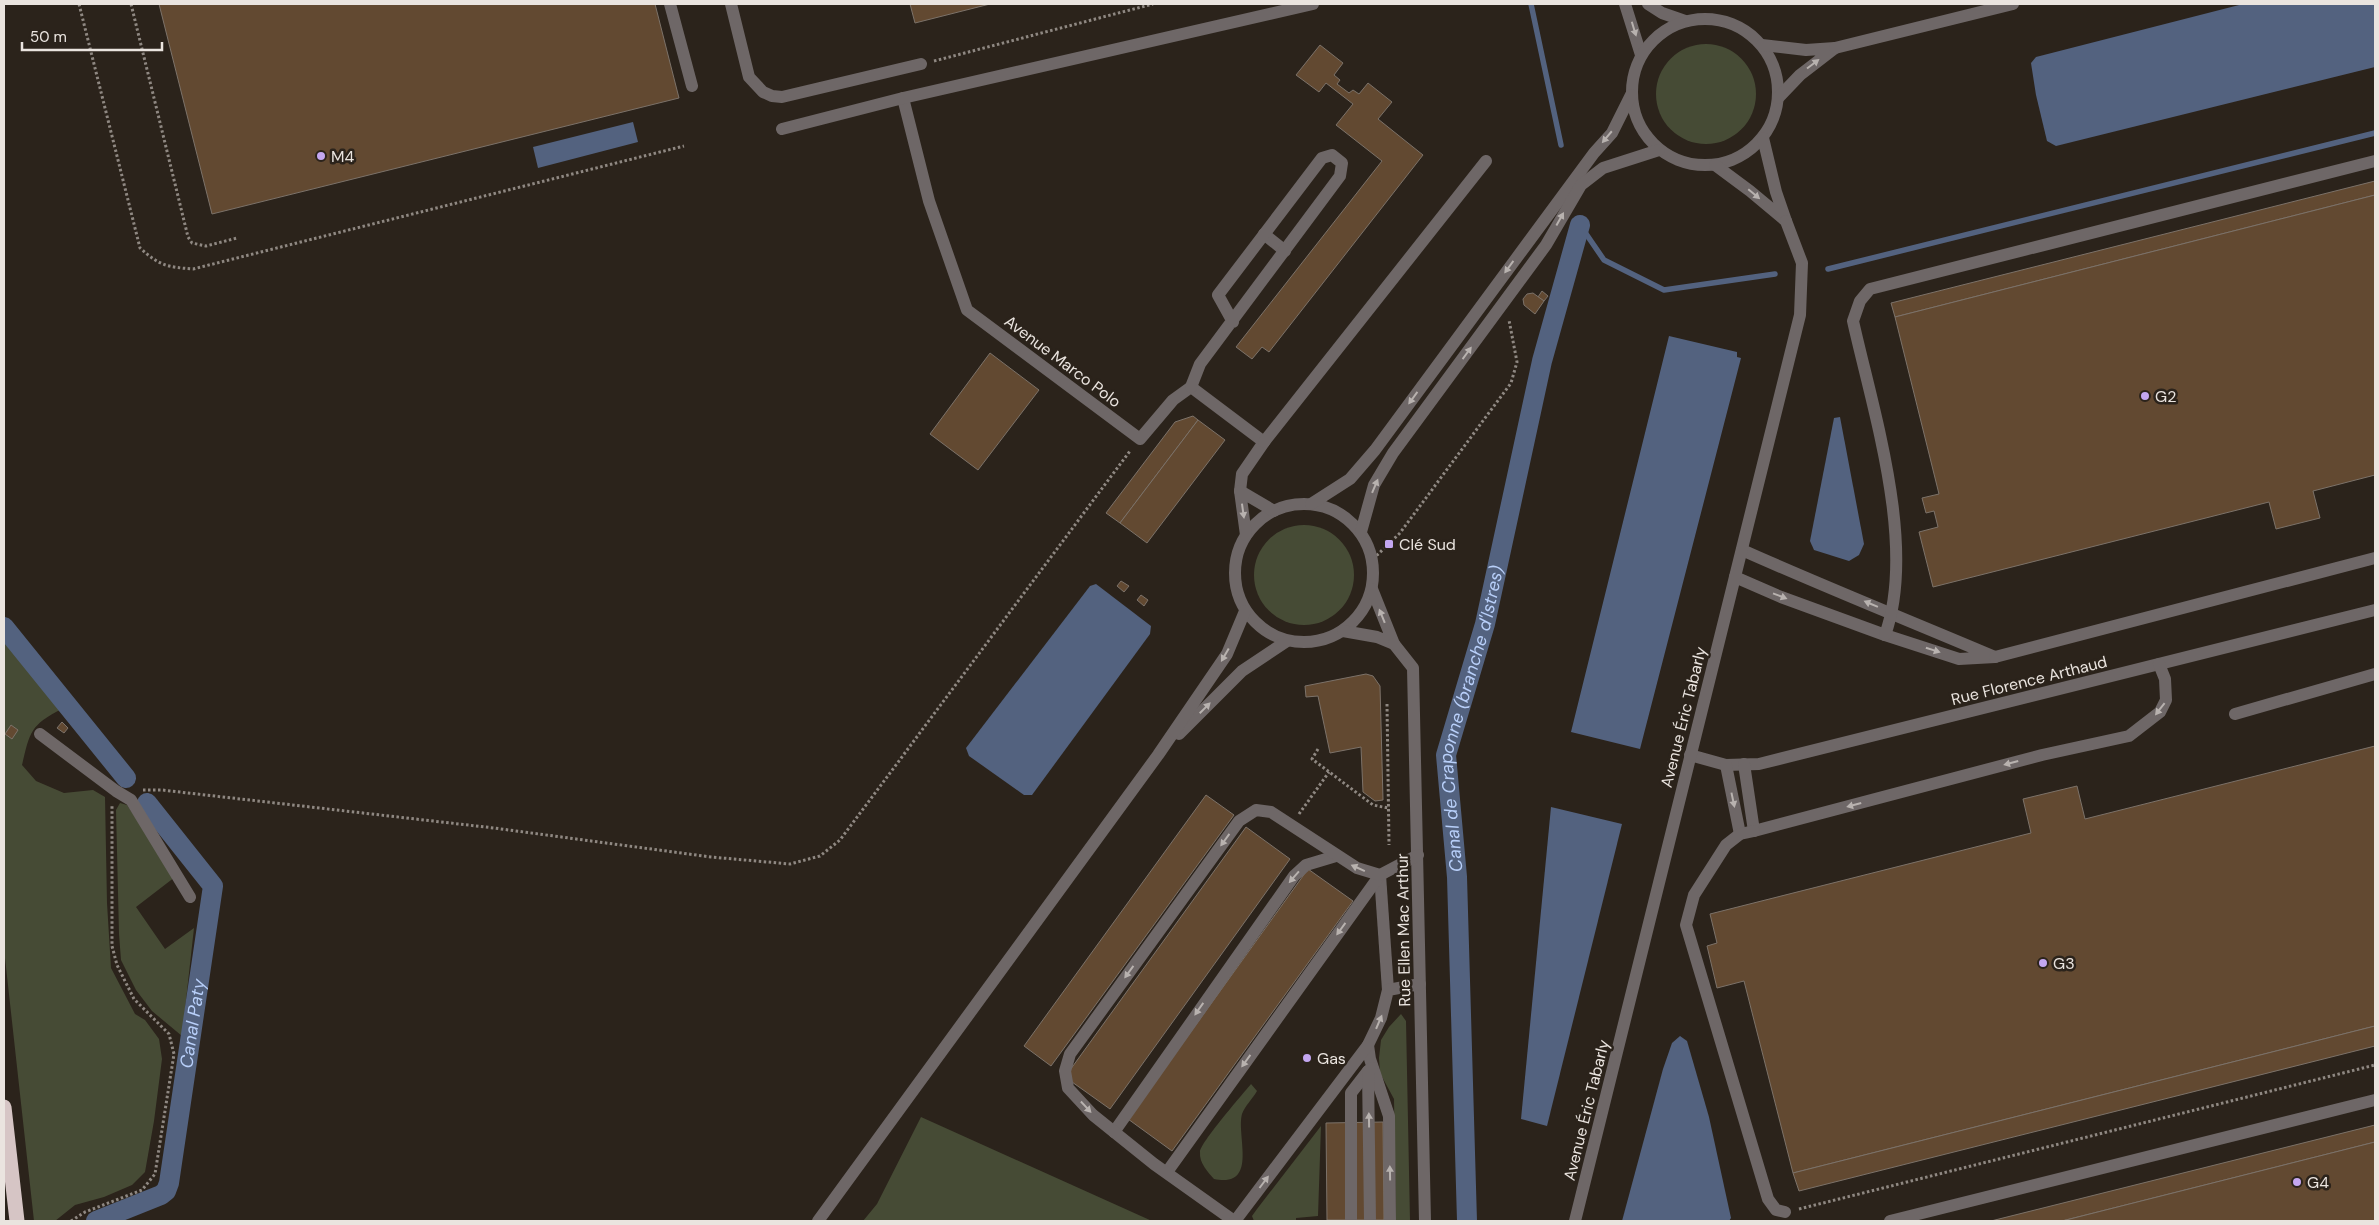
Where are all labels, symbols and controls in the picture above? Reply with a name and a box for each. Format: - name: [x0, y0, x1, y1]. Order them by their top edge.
- scale bar: [22, 20, 162, 52]
- one-way arrow: [1630, 22, 1638, 37]
- text: 50 m: [30, 27, 67, 47]
- one-way arrow: [1806, 59, 1819, 70]
- one-way arrow: [1601, 131, 1613, 143]
- place label: M4: [331, 146, 354, 167]
- marker: M4: [315, 150, 327, 162]
- one-way arrow: [1747, 189, 1760, 200]
- one-way arrow: [1556, 212, 1564, 227]
- one-way arrow: [1504, 260, 1515, 273]
- street label: Avenue Marco Polo: [1000, 311, 1125, 412]
- one-way arrow: [1462, 346, 1472, 359]
- place label: G2: [2155, 386, 2176, 407]
- marker: G2: [2139, 390, 2151, 402]
- one-way arrow: [1408, 391, 1419, 404]
- one-way arrow: [1371, 479, 1379, 493]
- one-way arrow: [1239, 503, 1247, 519]
- place label: Clé Sud: [1399, 534, 1456, 555]
- marker: Clé Sud: [1383, 538, 1395, 550]
- water label: Canal de Craponne (branche d'Istres): [1434, 563, 1509, 873]
- one-way arrow: [1773, 593, 1787, 601]
- one-way arrow: [1863, 600, 1878, 608]
- one-way arrow: [1378, 609, 1386, 623]
- street label: Avenue Éric Tabarly: [1656, 644, 1711, 790]
- one-way arrow: [1926, 647, 1941, 655]
- one-way arrow: [1221, 648, 1230, 662]
- street label: Rue Florence Arthaud: [1949, 651, 2109, 710]
- one-way arrow: [2154, 702, 2165, 715]
- one-way arrow: [1199, 703, 1211, 715]
- one-way arrow: [2004, 760, 2019, 768]
- one-way arrow: [1729, 792, 1737, 807]
- one-way arrow: [1847, 801, 1862, 809]
- one-way arrow: [1220, 833, 1230, 847]
- street label: Rue Ellen Mac Arthur: [1392, 853, 1415, 1007]
- one-way arrow: [1351, 863, 1365, 871]
- one-way arrow: [1288, 871, 1300, 883]
- one-way arrow: [1336, 922, 1346, 936]
- place label: G3: [2053, 953, 2075, 974]
- marker: G3: [2037, 957, 2049, 969]
- one-way arrow: [1124, 965, 1135, 978]
- water label: Canal Paty: [174, 977, 211, 1070]
- one-way arrow: [1194, 1002, 1204, 1016]
- one-way arrow: [1375, 1015, 1383, 1029]
- street label: Avenue Éric Tabarly: [1559, 1037, 1614, 1183]
- place label: Gas: [1317, 1048, 1346, 1069]
- marker: Gas: [1301, 1052, 1313, 1064]
- one-way arrow: [1241, 1054, 1251, 1068]
- one-way arrow: [1080, 1101, 1092, 1113]
- one-way arrow: [1365, 1112, 1373, 1128]
- one-way arrow: [1386, 1164, 1394, 1180]
- place label: G4: [2307, 1172, 2329, 1193]
- one-way arrow: [1259, 1176, 1270, 1189]
- marker: G4: [2291, 1176, 2303, 1188]

